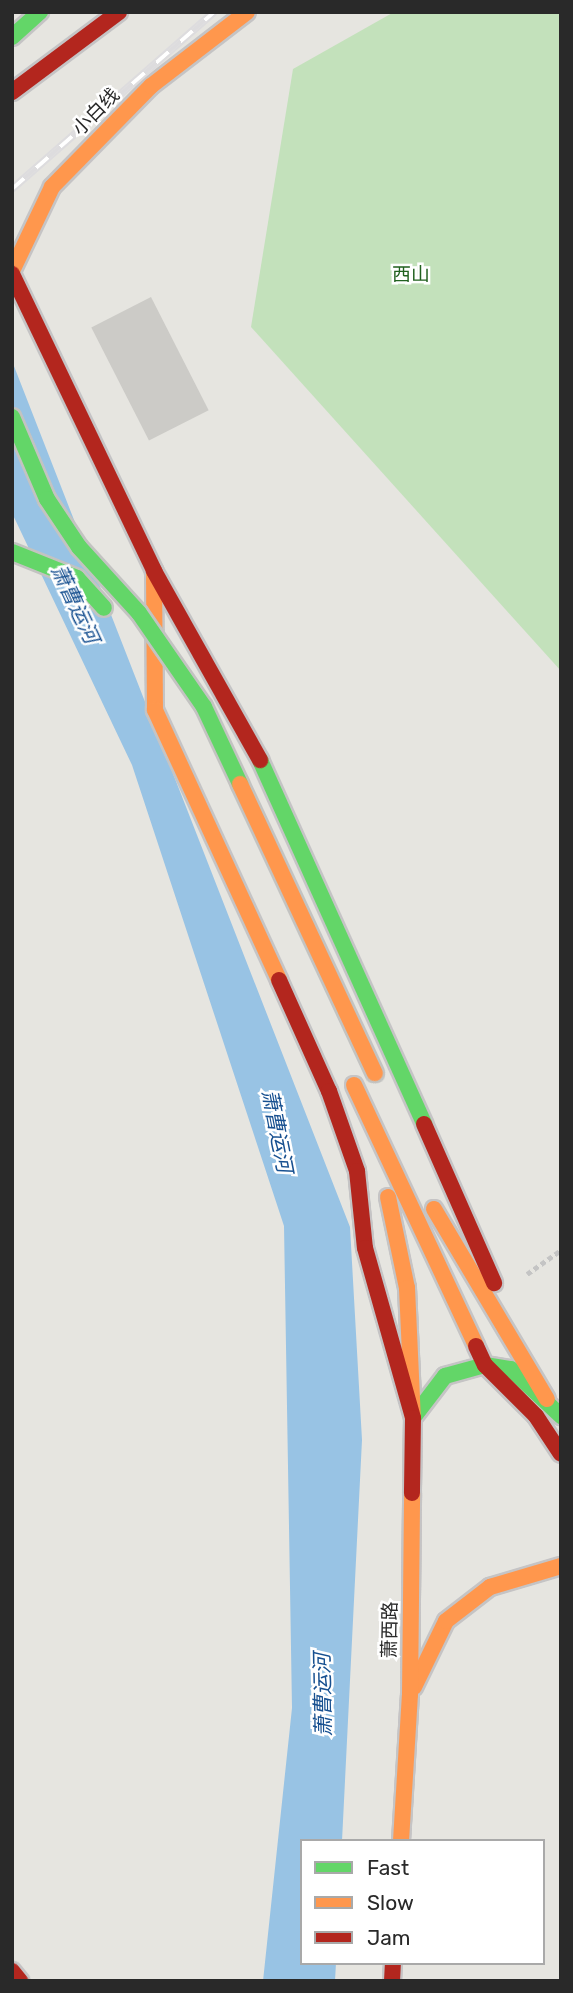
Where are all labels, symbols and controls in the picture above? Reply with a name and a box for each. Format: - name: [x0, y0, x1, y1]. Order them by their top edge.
- street label: 小白线: [68, 84, 124, 140]
- park label: 西山: [392, 264, 430, 286]
- water label: 萧曹运河: [46, 561, 104, 647]
- water label: 萧曹运河: [257, 1087, 297, 1175]
- street label: 萧西路: [378, 1601, 402, 1659]
- water label: 萧曹运河: [310, 1653, 336, 1737]
- legend: [300, 1839, 545, 1965]
- text: Fast: [367, 1855, 409, 1880]
- text: Slow: [367, 1890, 414, 1915]
- text: Jam: [367, 1925, 411, 1950]

